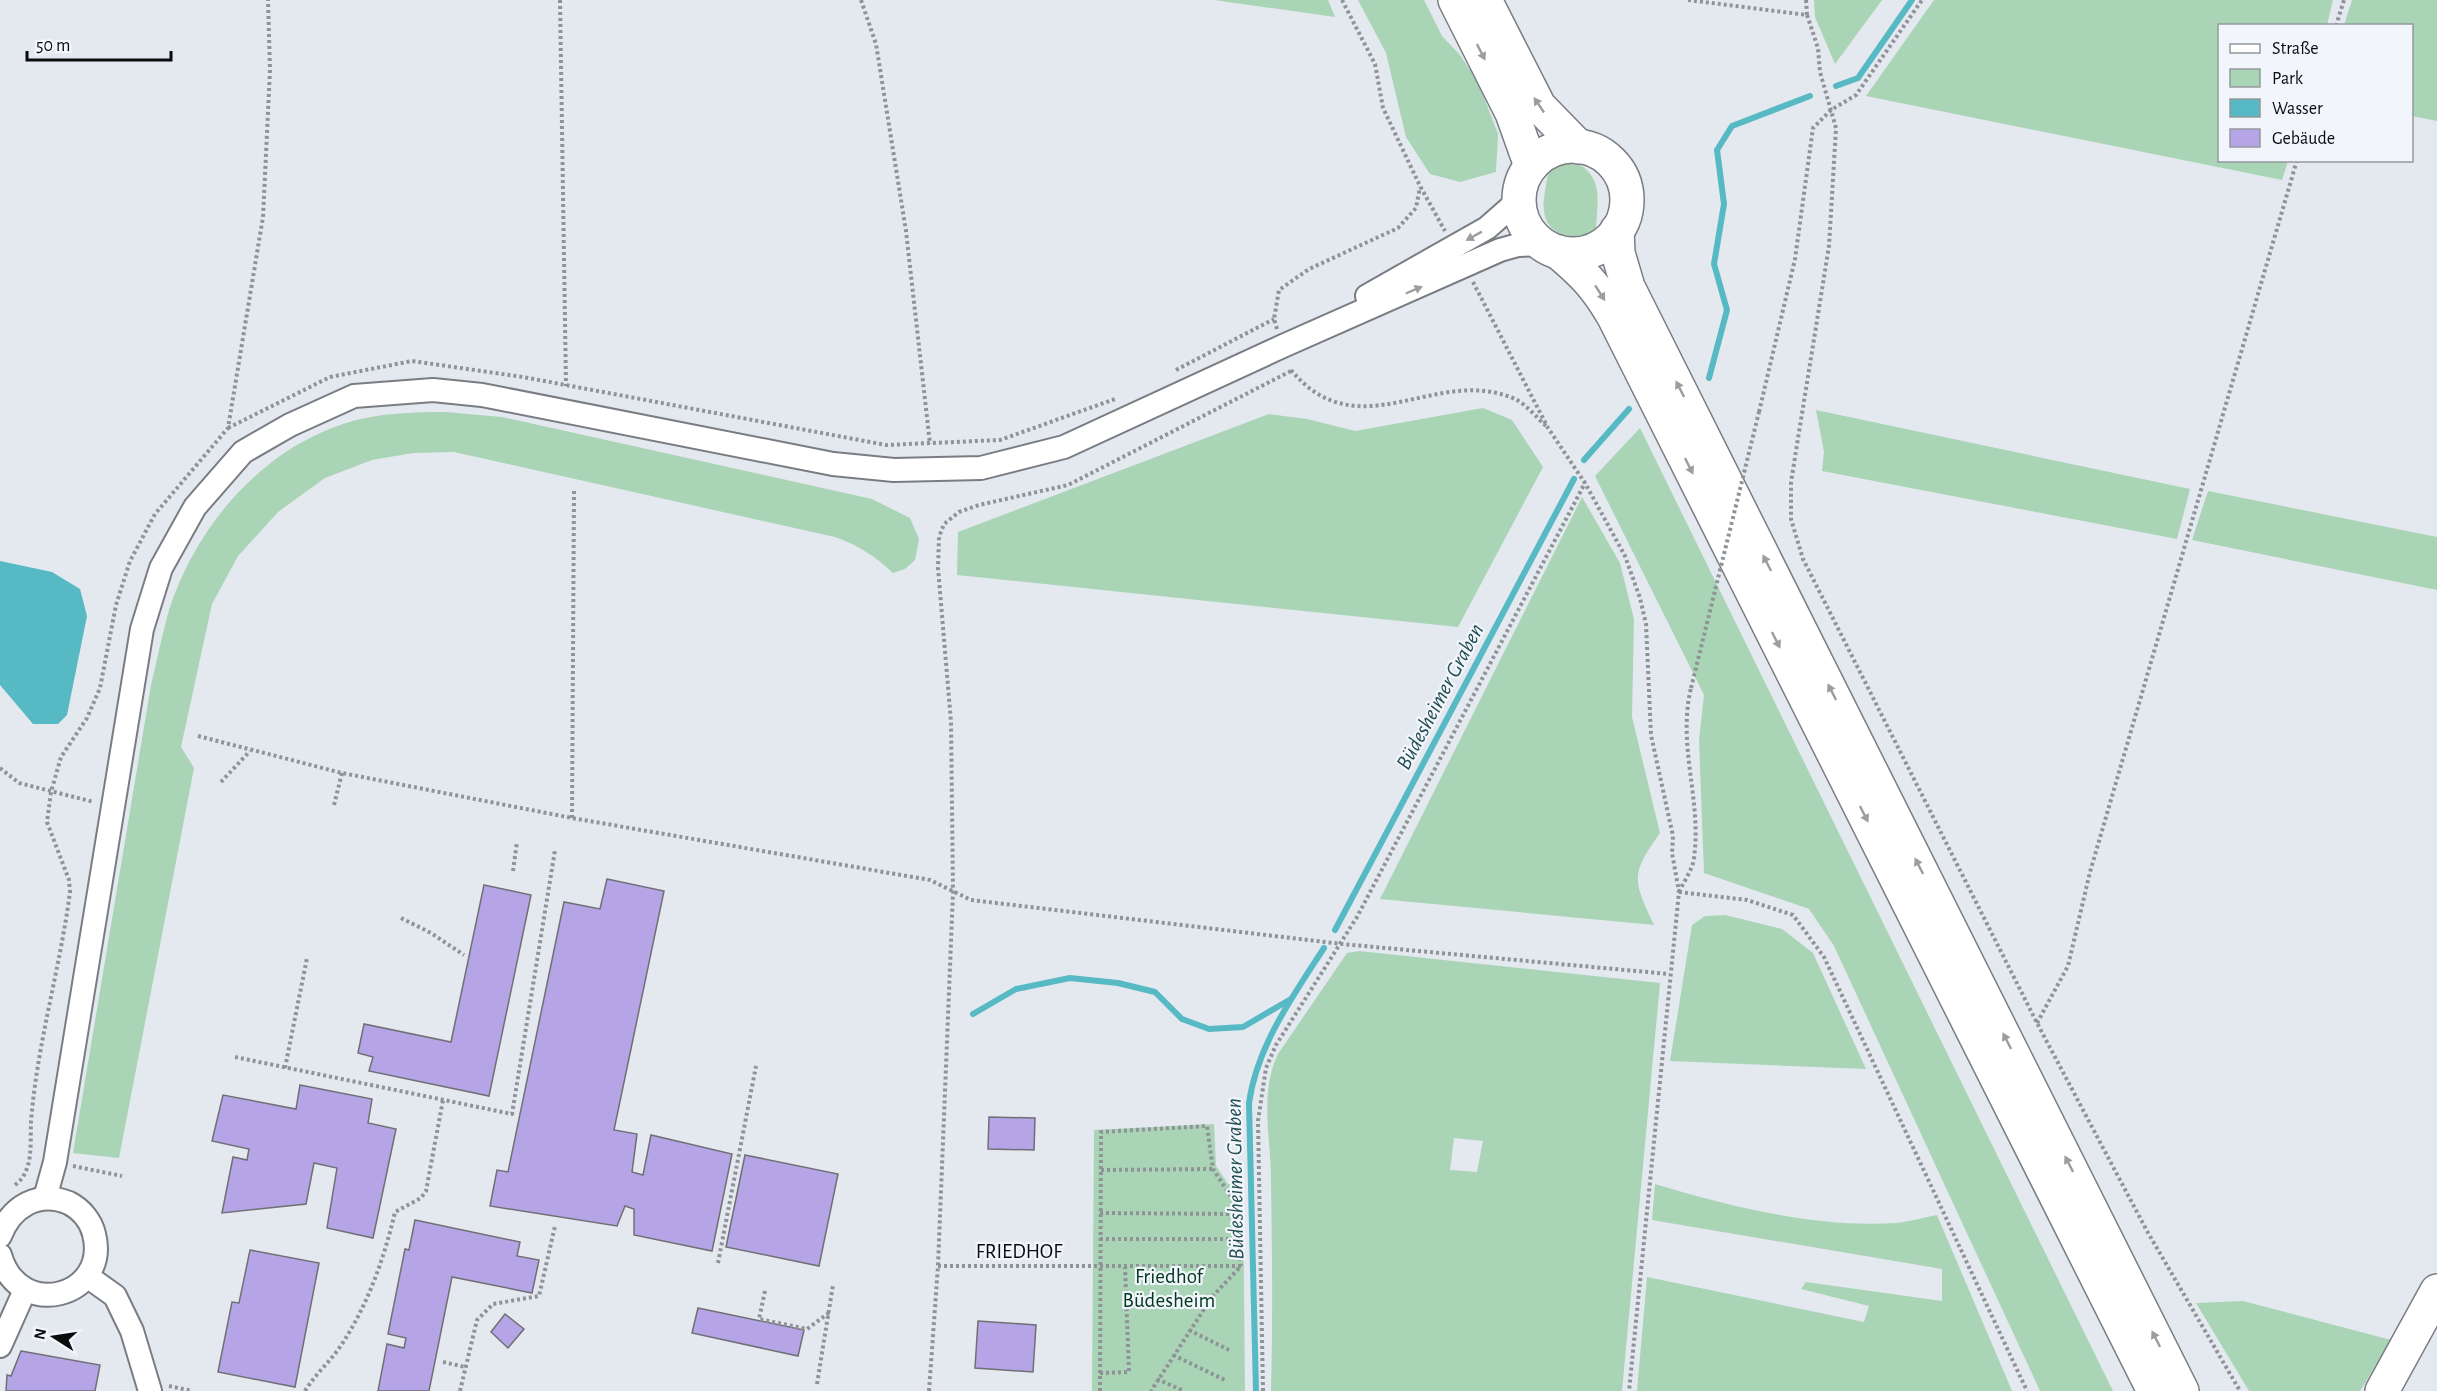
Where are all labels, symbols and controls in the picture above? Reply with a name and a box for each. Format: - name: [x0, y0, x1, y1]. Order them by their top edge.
- scale bar: [27, 24, 171, 62]
- legend: [2218, 24, 2413, 162]
- text: 50 m: [36, 37, 70, 55]
- text: Straße: [2272, 40, 2318, 58]
- one-way arrow: [1477, 44, 1486, 61]
- text: Park: [2272, 70, 2304, 88]
- one-way arrow: [1533, 97, 1545, 113]
- text: Wasser: [2272, 100, 2323, 118]
- text: Gebäude: [2272, 130, 2335, 148]
- one-way arrow: [1465, 231, 1482, 241]
- one-way arrow: [1406, 285, 1423, 294]
- one-way arrow: [1594, 285, 1605, 301]
- one-way arrow: [1675, 380, 1685, 398]
- one-way arrow: [1683, 457, 1693, 475]
- one-way arrow: [1762, 555, 1772, 572]
- water label: Büdesheimer Graben: [1392, 620, 1488, 773]
- one-way arrow: [1772, 632, 1781, 649]
- one-way arrow: [1827, 683, 1837, 701]
- one-way arrow: [1859, 806, 1869, 823]
- one-way arrow: [1914, 858, 1924, 875]
- one-way arrow: [2002, 1032, 2011, 1049]
- water label: Büdesheimer Graben: [1223, 1098, 1247, 1260]
- one-way arrow: [2064, 1156, 2073, 1173]
- street label: FRIEDHOF: [976, 1241, 1063, 1262]
- park label: Friedhof Büdesheim: [1123, 1266, 1215, 1311]
- north arrow: [24, 1307, 84, 1367]
- text: N: [31, 1327, 49, 1341]
- one-way arrow: [2152, 1330, 2161, 1347]

